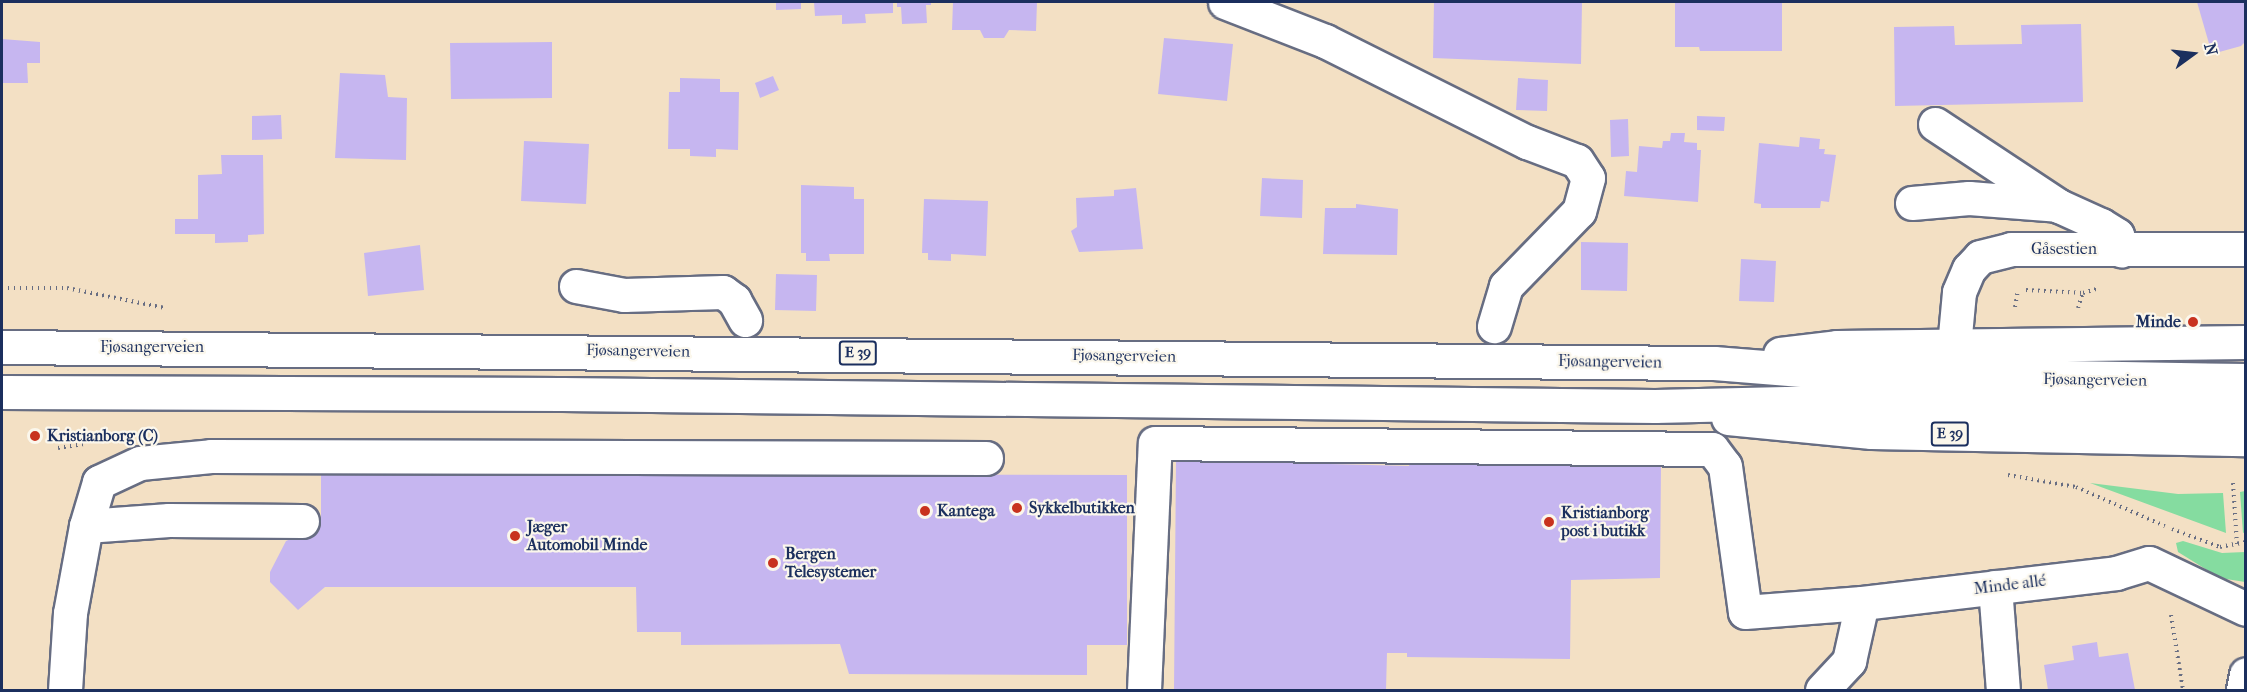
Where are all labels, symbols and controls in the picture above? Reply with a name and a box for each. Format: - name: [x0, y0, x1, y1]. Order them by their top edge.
- north arrow: [2163, 24, 2223, 84]
- text: N: [2200, 41, 2222, 58]
- street label: Gåsestien: [2031, 239, 2097, 259]
- place label: Minde: [2136, 312, 2181, 332]
- marker: Minde: [2186, 315, 2200, 329]
- street label: Fjøsangerveien: [100, 337, 204, 357]
- street label: Fjøsangerveien: [586, 340, 690, 362]
- road number: E 39: [838, 341, 878, 365]
- street label: Fjøsangerveien: [1072, 345, 1176, 367]
- street label: Fjøsangerveien: [1558, 351, 1662, 373]
- street label: Fjøsangerveien: [2043, 369, 2147, 391]
- road number: E 39: [1930, 422, 1970, 446]
- place label: Kristianborg (C): [47, 426, 158, 446]
- marker: Kristianborg (C): [28, 429, 42, 443]
- place label: Sykkelbutikken: [1029, 498, 1135, 518]
- place label: Kantega: [937, 501, 995, 521]
- marker: Sykkelbutikken: [1010, 501, 1024, 515]
- place label: Kristianborg post i butikk: [1561, 503, 1649, 541]
- marker: Kantega: [918, 504, 932, 518]
- marker: Kristianborg post i butikk: [1542, 515, 1556, 529]
- place label: Jæger Automobil Minde: [527, 517, 647, 555]
- marker: Jæger Automobil Minde: [508, 529, 522, 543]
- place label: Bergen Telesystemer: [785, 544, 876, 582]
- marker: Bergen Telesystemer: [766, 556, 780, 570]
- street label: Minde allé: [1973, 571, 2047, 599]

